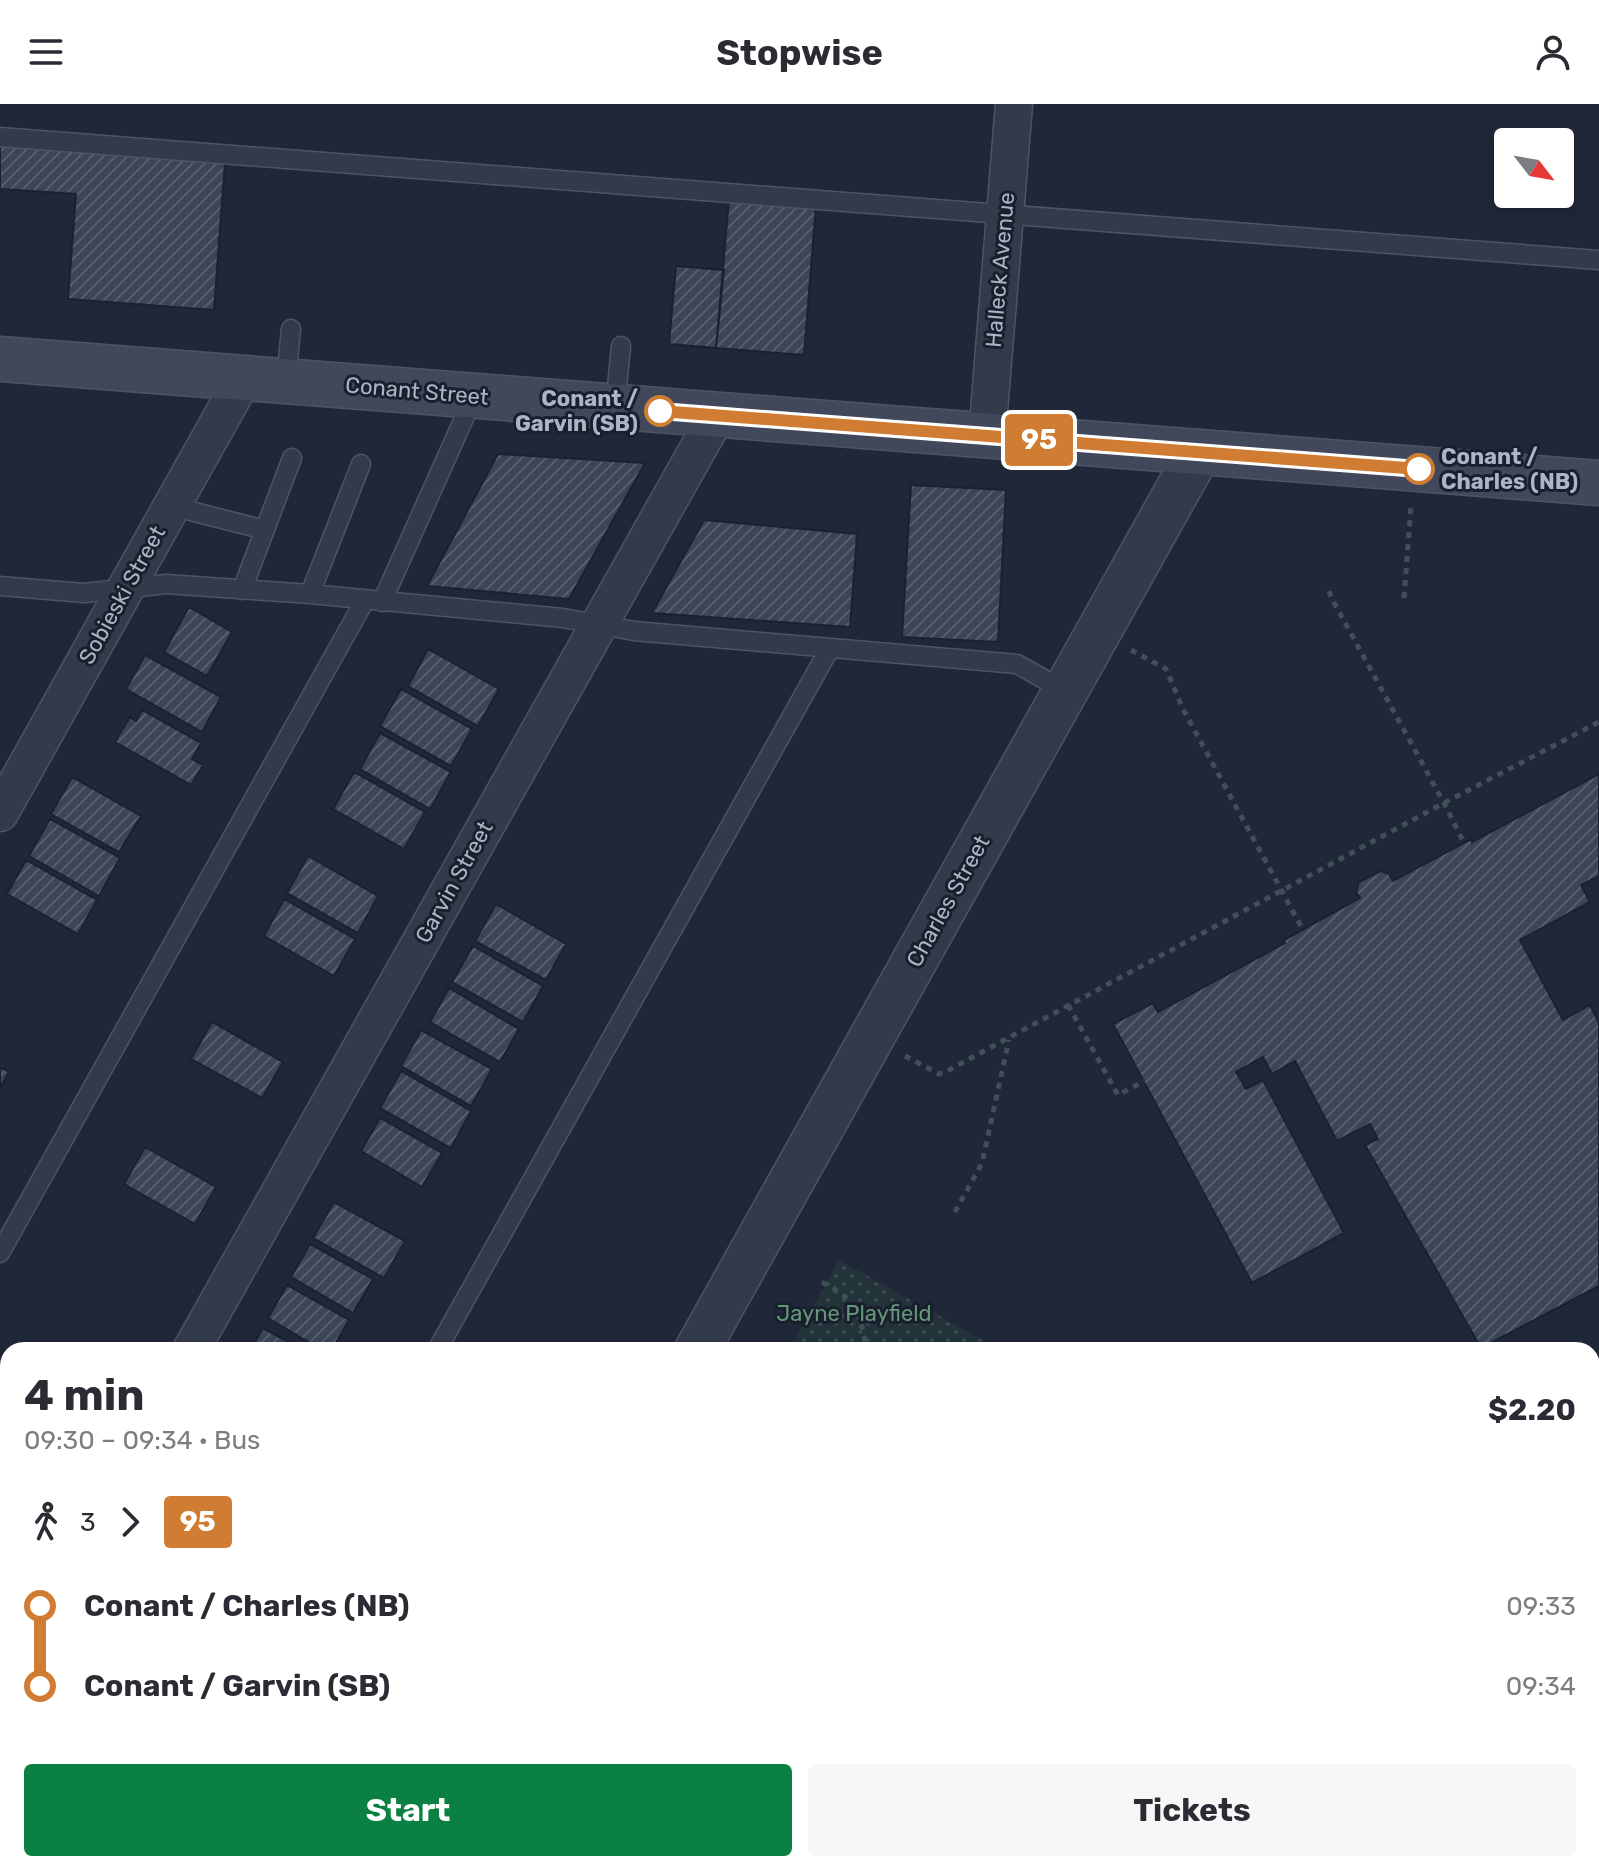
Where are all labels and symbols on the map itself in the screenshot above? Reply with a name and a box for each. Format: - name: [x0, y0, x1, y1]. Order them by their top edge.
- north arrow: [1494, 128, 1574, 208]
- street label: Halleck Avenue: [980, 191, 1020, 349]
- street label: Conant Street: [344, 371, 490, 411]
- place label: Conant / Garvin (SB): [515, 385, 638, 437]
- marker: Conant / Garvin (SB): [645, 396, 675, 426]
- line badge: 95: [1003, 414, 1075, 466]
- place label: Conant / Charles (NB): [1441, 443, 1578, 495]
- marker: Conant / Charles (NB): [1404, 454, 1434, 484]
- street label: Sobieski Street: [73, 521, 171, 669]
- street label: Garvin Street: [409, 816, 499, 948]
- street label: Charles Street: [901, 830, 995, 972]
- park label: Jayne Playfield: [776, 1300, 932, 1327]

